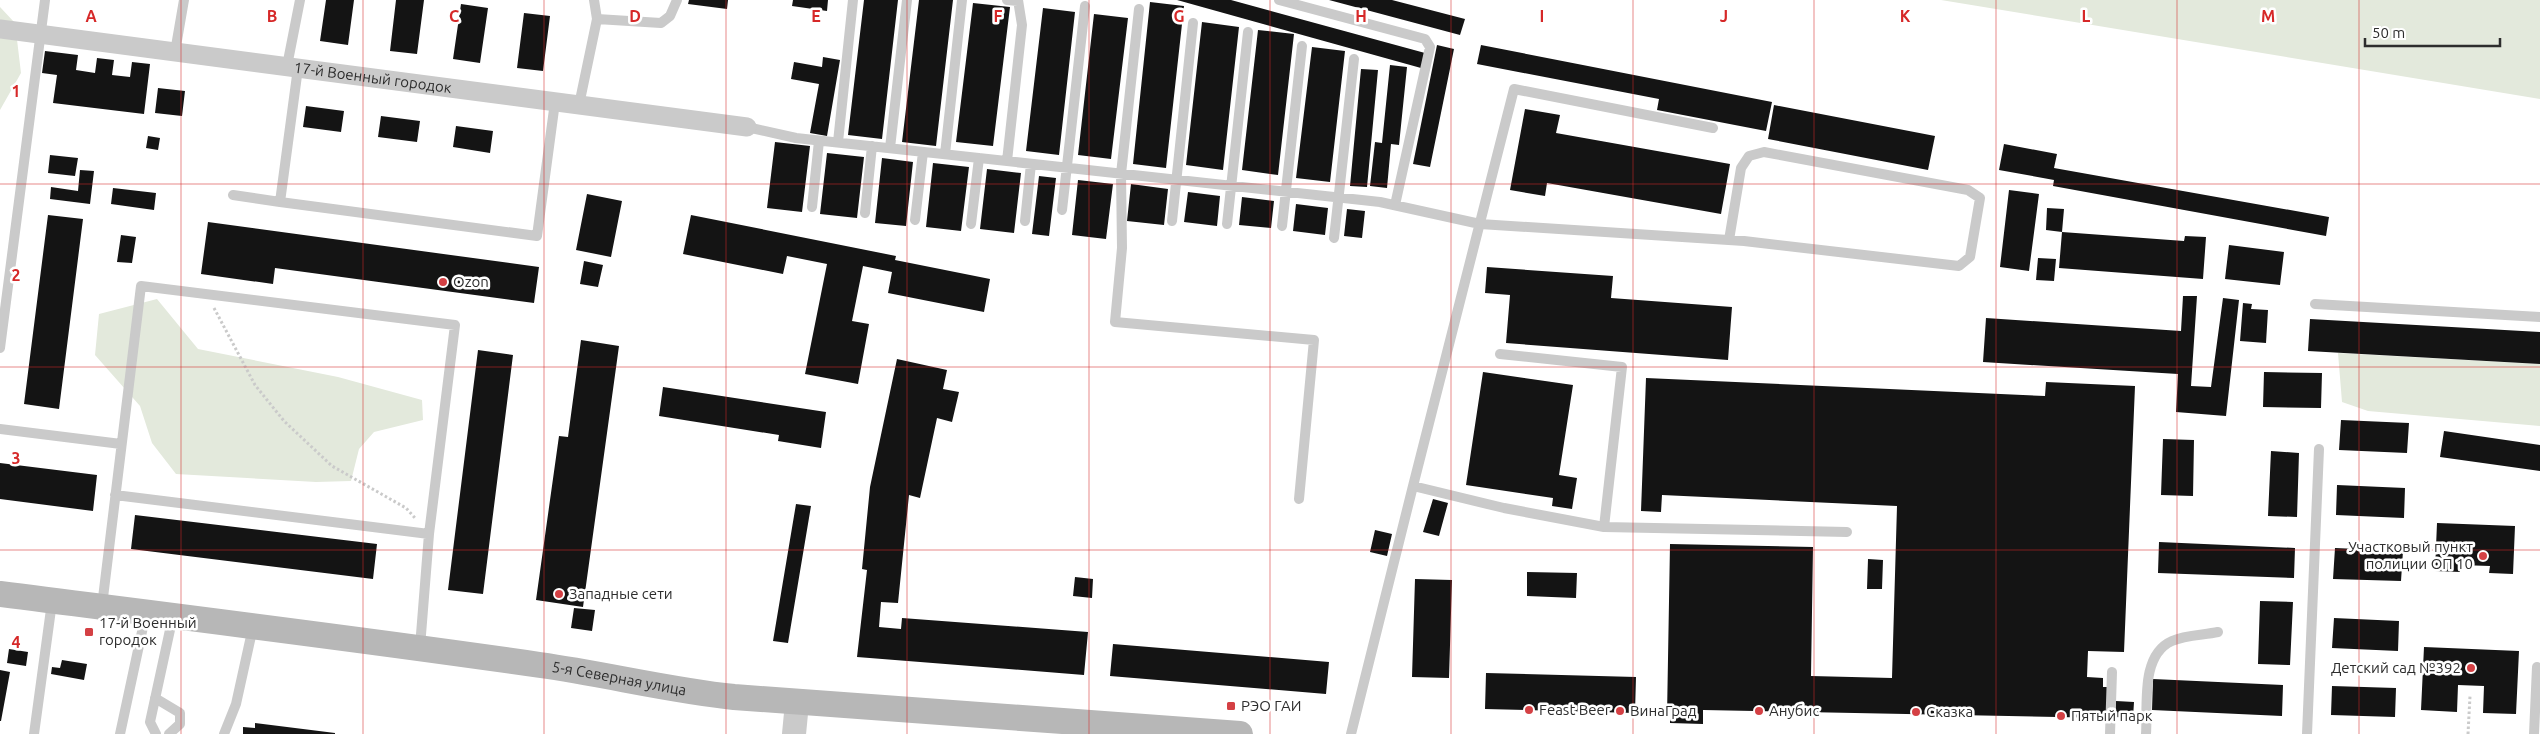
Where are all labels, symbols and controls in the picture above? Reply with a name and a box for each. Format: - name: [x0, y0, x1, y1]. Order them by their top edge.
- text: A: [85, 7, 97, 25]
- text: B: [267, 7, 277, 25]
- text: C: [449, 7, 459, 25]
- text: D: [629, 7, 641, 25]
- text: E: [811, 7, 821, 25]
- text: F: [994, 7, 1003, 25]
- text: G: [1173, 7, 1185, 25]
- text: H: [1355, 7, 1367, 25]
- text: I: [1540, 7, 1544, 25]
- text: J: [1720, 7, 1728, 25]
- text: K: [1900, 7, 1911, 25]
- text: L: [2082, 7, 2091, 25]
- text: M: [2261, 7, 2275, 25]
- scale bar: [2365, 15, 2500, 47]
- text: 50 m: [2372, 24, 2405, 41]
- street label: 17-й Военный городок: [293, 59, 453, 96]
- text: 1: [11, 82, 21, 100]
- text: 2: [11, 266, 21, 284]
- place label: Ozon: [453, 273, 489, 290]
- marker: Ozon: [437, 276, 449, 288]
- text: 3: [11, 449, 21, 467]
- place label: Участковый пункт полиции ОП 10: [2348, 538, 2473, 572]
- marker: Участковый пункт полиции ОП 10: [2477, 550, 2489, 562]
- place label: Западные сети: [569, 585, 673, 602]
- marker: Западные сети: [553, 588, 565, 600]
- place label: 17-й Военный городок: [99, 614, 197, 648]
- marker: 17-й Военный городок: [83, 626, 95, 638]
- text: 4: [11, 633, 21, 651]
- street label: 5-я Северная улица: [551, 658, 688, 698]
- place label: Детский сад №392: [2331, 659, 2461, 676]
- marker: Детский сад №392: [2465, 662, 2477, 674]
- place label: РЭО ГАИ: [1241, 697, 1301, 714]
- marker: РЭО ГАИ: [1225, 700, 1237, 712]
- place label: Feast Beer: [1539, 701, 1611, 718]
- place label: ВинаГрад: [1630, 702, 1697, 719]
- place label: Анубис: [1769, 702, 1819, 719]
- place label: Сказка: [1926, 703, 1973, 720]
- marker: Feast Beer: [1523, 704, 1535, 716]
- marker: ВинаГрад: [1614, 705, 1626, 717]
- marker: Анубис: [1753, 705, 1765, 717]
- marker: Сказка: [1910, 706, 1922, 718]
- place label: Пятый парк: [2071, 707, 2153, 724]
- marker: Пятый парк: [2055, 710, 2067, 722]

